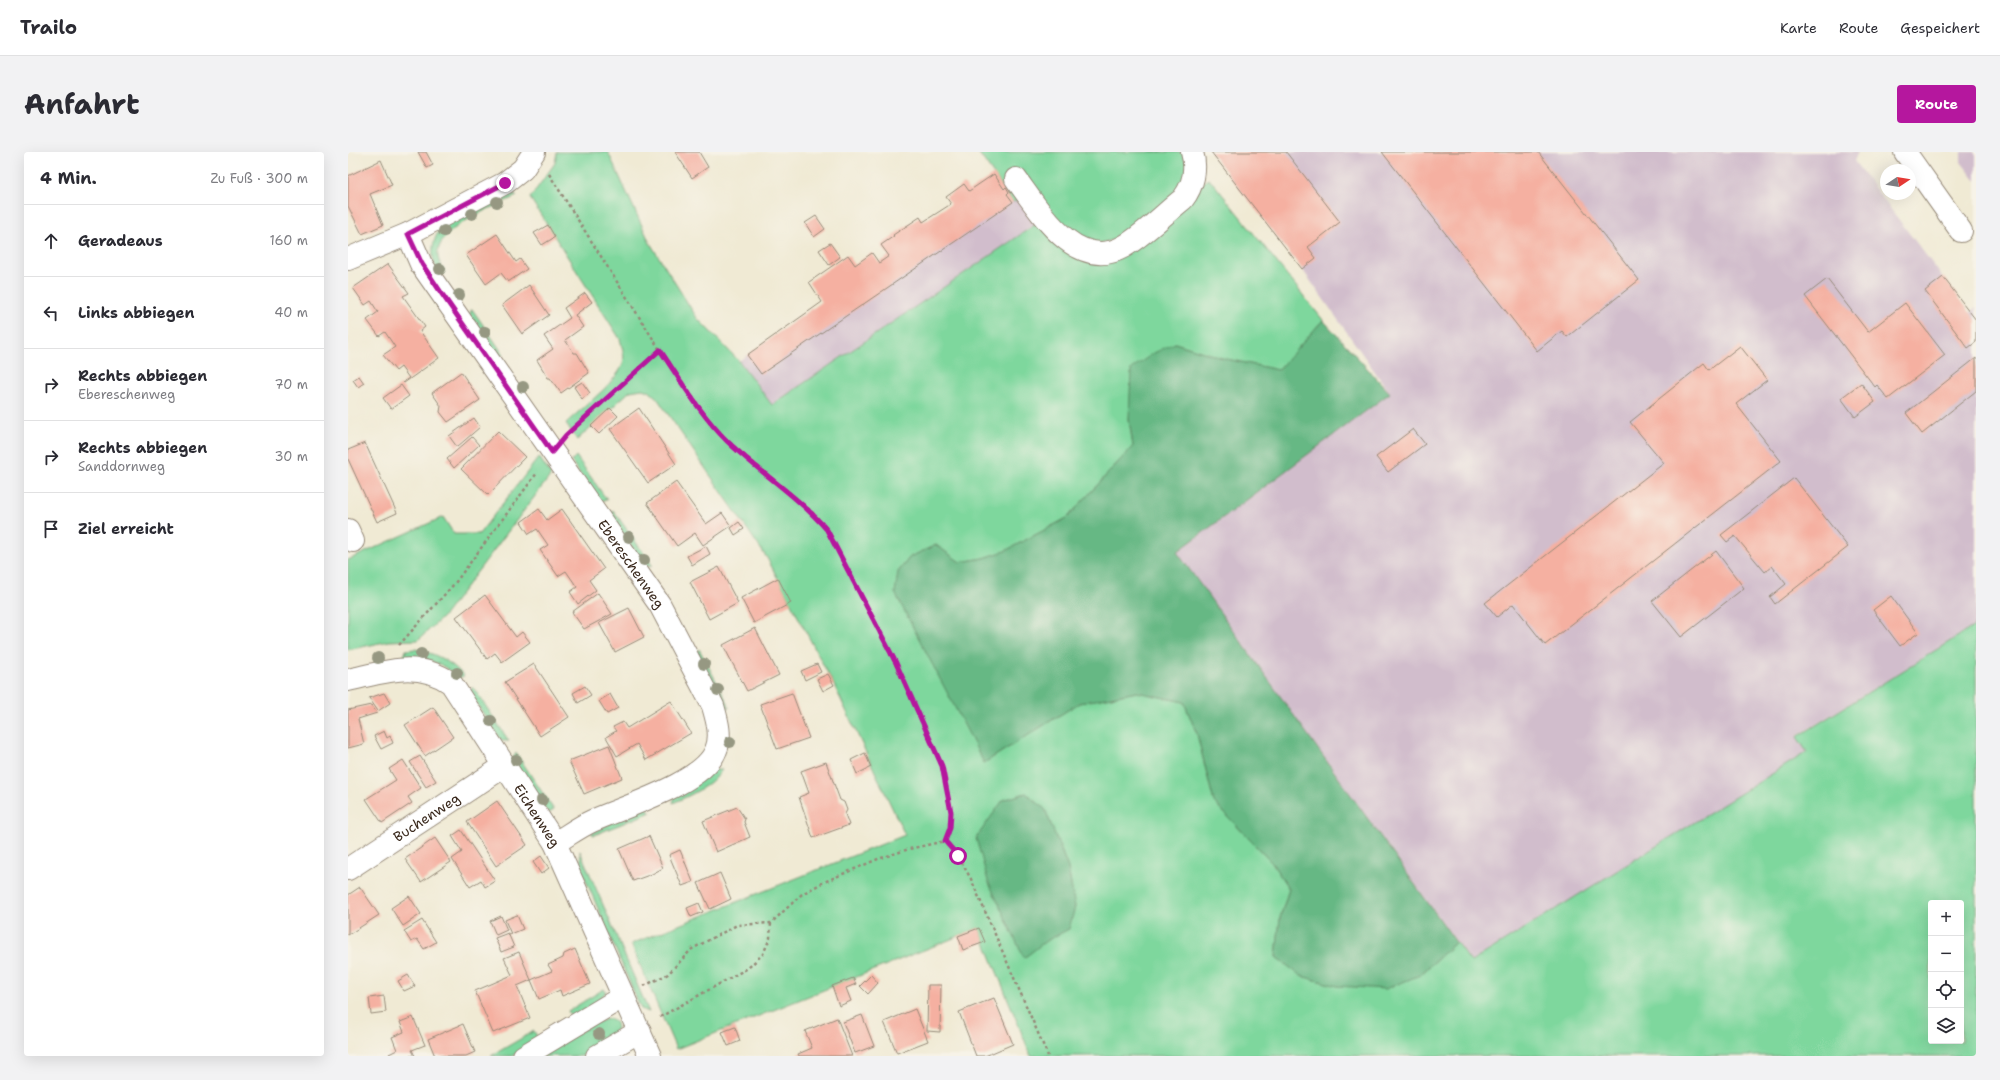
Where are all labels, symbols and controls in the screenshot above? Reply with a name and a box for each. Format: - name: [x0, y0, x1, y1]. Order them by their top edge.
- text: Trailo: [20, 15, 77, 40]
- text: Karte: [1780, 19, 1817, 37]
- text: Route: [1839, 19, 1878, 37]
- text: Gespeichert: [1900, 19, 1980, 37]
- text: Anfahrt: [24, 85, 140, 123]
- button: Route: [1897, 85, 1976, 123]
- north arrow: [1880, 164, 1916, 200]
- text: 4 Min.: [40, 167, 97, 189]
- text: Zu Fuß · 300 m: [210, 170, 308, 187]
- route end: [496, 174, 514, 192]
- icon: ahead: [40, 230, 62, 252]
- text: Geradeaus: [78, 231, 163, 251]
- text: 160 m: [270, 232, 308, 249]
- icon: left: [40, 302, 62, 324]
- text: Links abbiegen: [78, 303, 194, 323]
- text: 40 m: [274, 304, 308, 321]
- text: Rechts abbiegen: [78, 366, 207, 386]
- icon: right: [40, 374, 62, 396]
- text: 70 m: [274, 376, 308, 393]
- text: Ebereschenweg: [78, 386, 175, 403]
- text: Rechts abbiegen: [78, 438, 207, 458]
- icon: right: [40, 446, 62, 468]
- text: 30 m: [274, 448, 308, 465]
- text: Sanddornweg: [78, 458, 165, 475]
- street label: Ebereschenweg: [594, 516, 669, 612]
- icon: arrive: [40, 518, 62, 540]
- text: Ziel erreicht: [78, 519, 174, 539]
- street label: Eichenweg: [510, 780, 564, 851]
- street label: Buchenweg: [390, 789, 463, 846]
- route start: [949, 847, 967, 865]
- map controls: [1928, 900, 1964, 1044]
- button: +: [1928, 900, 1964, 936]
- button: −: [1928, 936, 1964, 972]
- button: locate: [1928, 972, 1964, 1008]
- button: layers: [1928, 1008, 1964, 1044]

